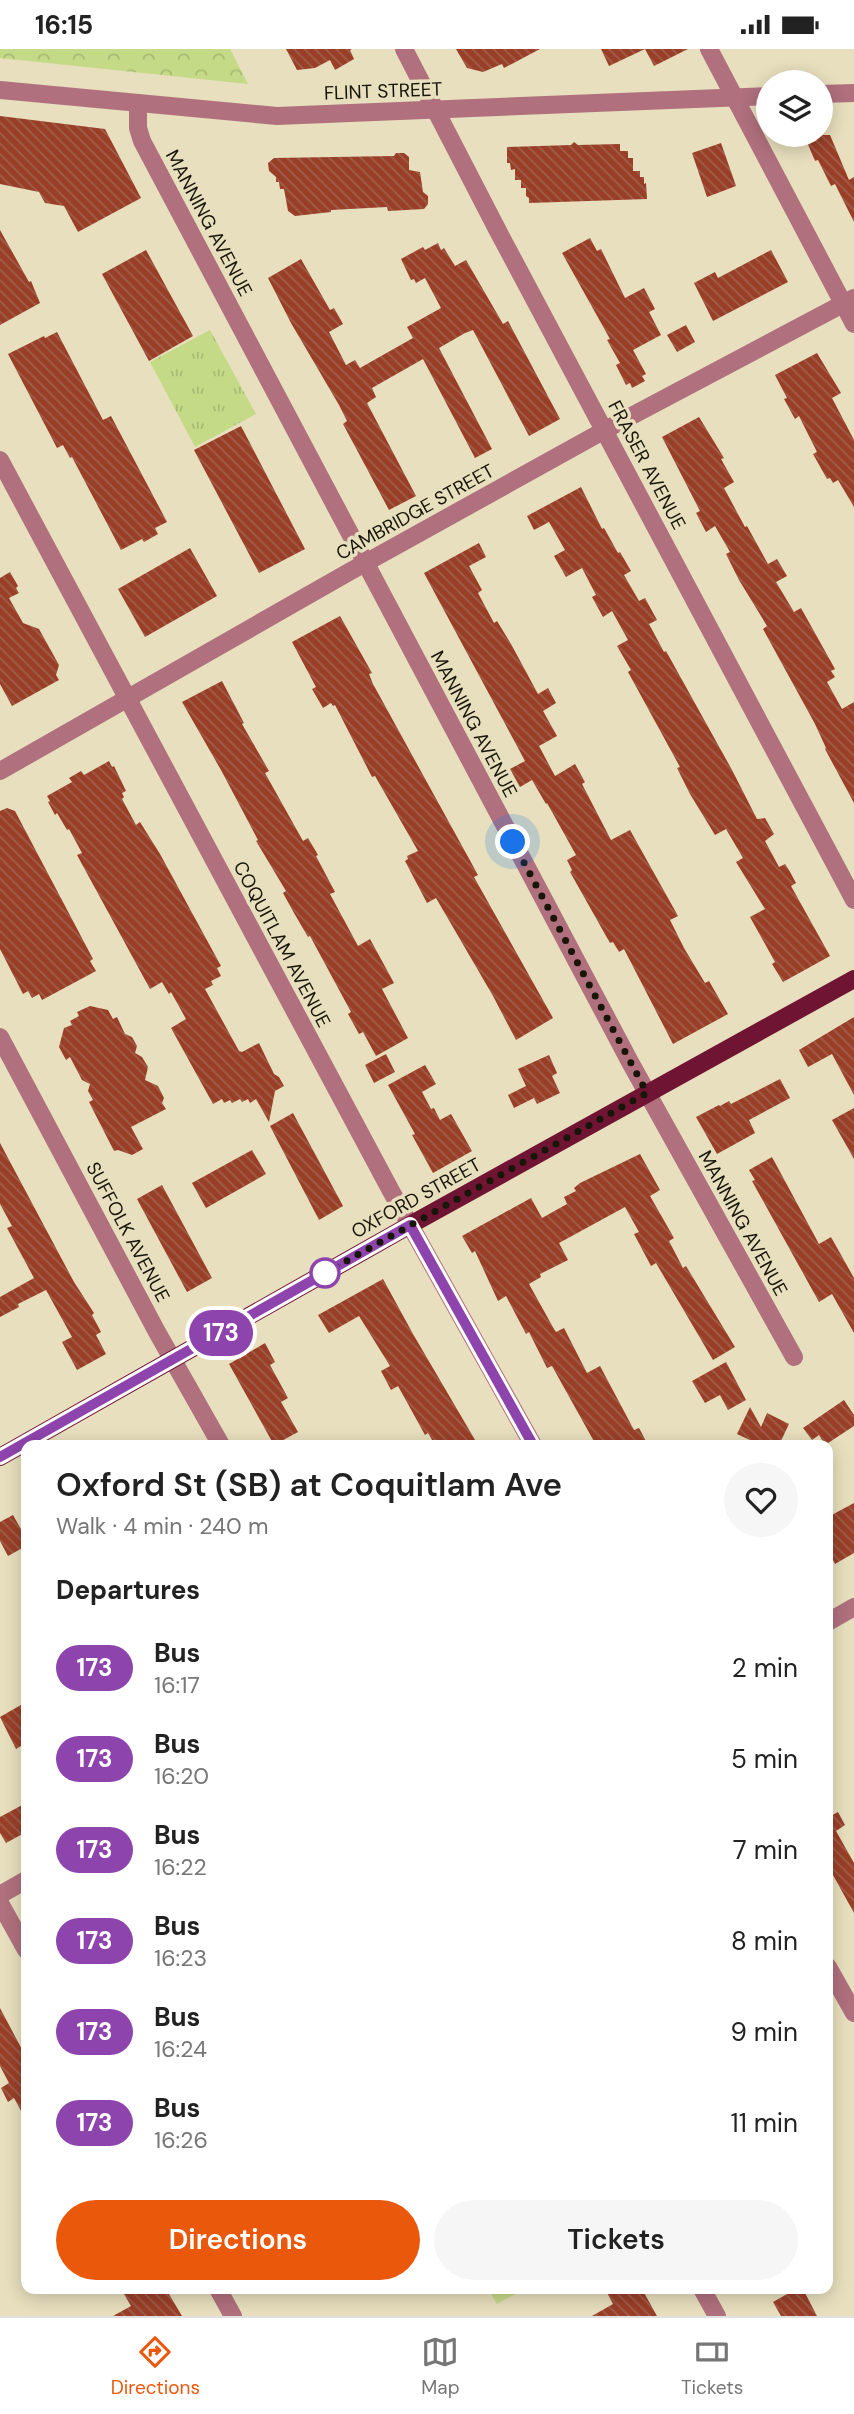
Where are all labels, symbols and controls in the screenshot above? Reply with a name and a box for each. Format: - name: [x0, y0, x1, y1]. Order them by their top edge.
- text: 16:15: [35, 8, 93, 42]
- map controls: [756, 70, 833, 147]
- button: layers: [756, 70, 833, 147]
- street label: FLINT STREET: [323, 76, 443, 106]
- street label: MANNING AVENUE: [160, 145, 258, 301]
- street label: FRASER AVENUE: [602, 396, 692, 534]
- street label: CAMBRIDGE STREET: [331, 458, 499, 566]
- street label: MANNING AVENUE: [425, 646, 523, 802]
- your location: [495, 824, 530, 859]
- street label: COQUITLAM AVENUE: [228, 857, 336, 1031]
- street label: MANNING AVENUE: [693, 1146, 793, 1300]
- street label: OXFORD STREET: [347, 1152, 485, 1244]
- street label: SUFFOLK AVENUE: [81, 1158, 175, 1306]
- unlabelled marker: [310, 1258, 340, 1288]
- line badge: 173: [181, 1310, 261, 1356]
- text: 173: [203, 1317, 239, 1348]
- text: Oxford St (SB) at Coquitlam Ave: [56, 1463, 562, 1506]
- button: heart: [724, 1463, 798, 1537]
- text: Walk · 4 min · 240 m: [56, 1511, 268, 1541]
- text: Departures: [56, 1573, 200, 1607]
- text: Bus: [154, 1636, 200, 1670]
- text: 2 min: [732, 1651, 798, 1685]
- text: 173: [77, 1652, 112, 1683]
- text: 16:17: [154, 1670, 200, 1700]
- text: Bus: [154, 1727, 200, 1761]
- text: 5 min: [731, 1742, 798, 1776]
- text: 173: [77, 1743, 112, 1774]
- text: 16:20: [154, 1761, 209, 1791]
- text: Bus: [154, 1818, 200, 1852]
- text: 7 min: [733, 1833, 798, 1867]
- text: 173: [77, 1834, 112, 1865]
- text: 16:22: [154, 1852, 207, 1882]
- text: Bus: [154, 1909, 200, 1943]
- text: 8 min: [731, 1924, 798, 1958]
- text: 173: [77, 1925, 112, 1956]
- text: 16:23: [154, 1943, 207, 1973]
- text: Bus: [154, 2000, 200, 2034]
- text: 9 min: [730, 2015, 798, 2049]
- text: 173: [77, 2016, 112, 2047]
- text: 16:24: [154, 2034, 207, 2064]
- text: Bus: [154, 2091, 200, 2125]
- text: 11 min: [731, 2106, 798, 2140]
- text: 173: [77, 2107, 112, 2138]
- text: 16:26: [154, 2125, 208, 2155]
- button: Directions: [56, 2200, 420, 2280]
- button: Tickets: [434, 2200, 798, 2280]
- tab: Directions: [111, 2333, 200, 2400]
- tab: Map: [421, 2333, 460, 2400]
- tab: Tickets: [681, 2333, 743, 2400]

